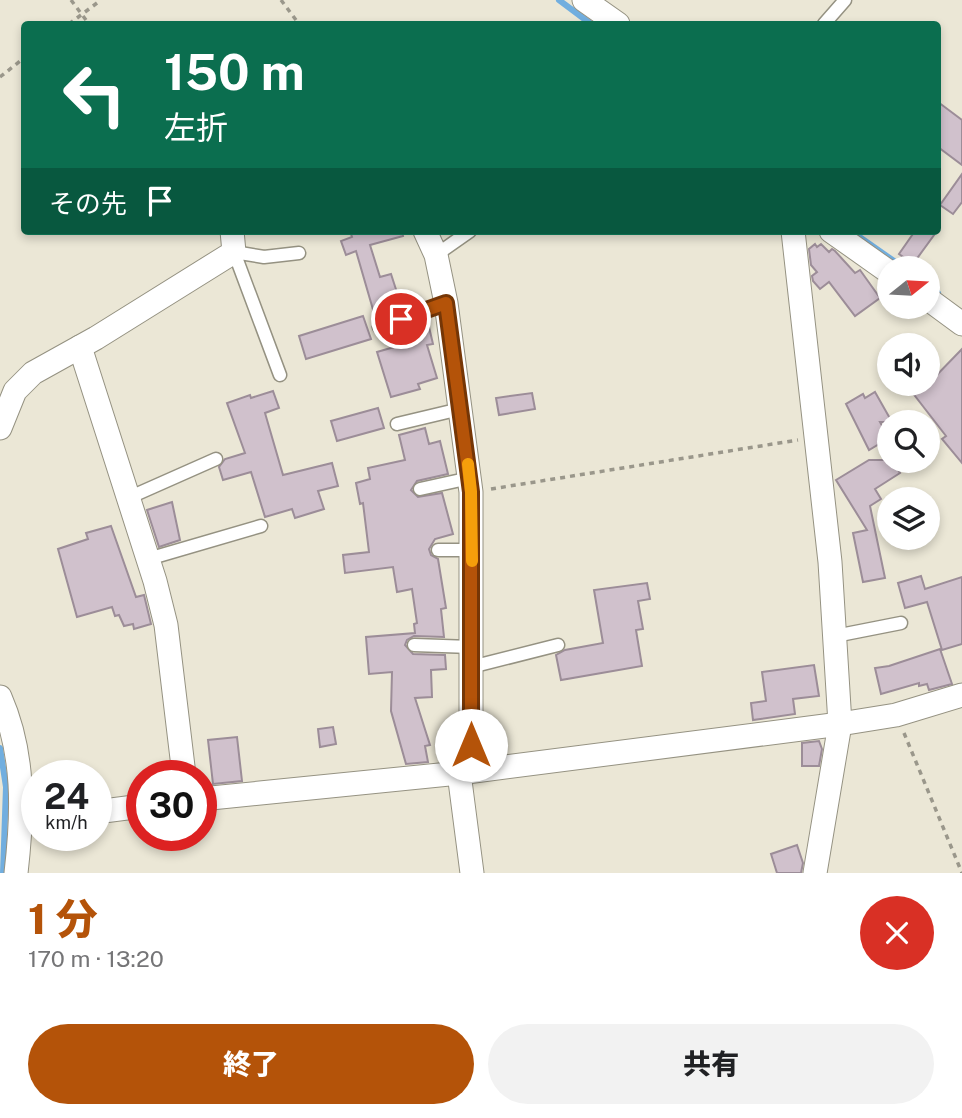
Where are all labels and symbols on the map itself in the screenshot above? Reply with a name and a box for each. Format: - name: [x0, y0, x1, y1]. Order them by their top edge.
- north arrow: [877, 256, 940, 318]
- pin: [371, 289, 431, 349]
- position arrow: [434, 708, 508, 782]
- speed limit sign: 30: [126, 760, 217, 851]

